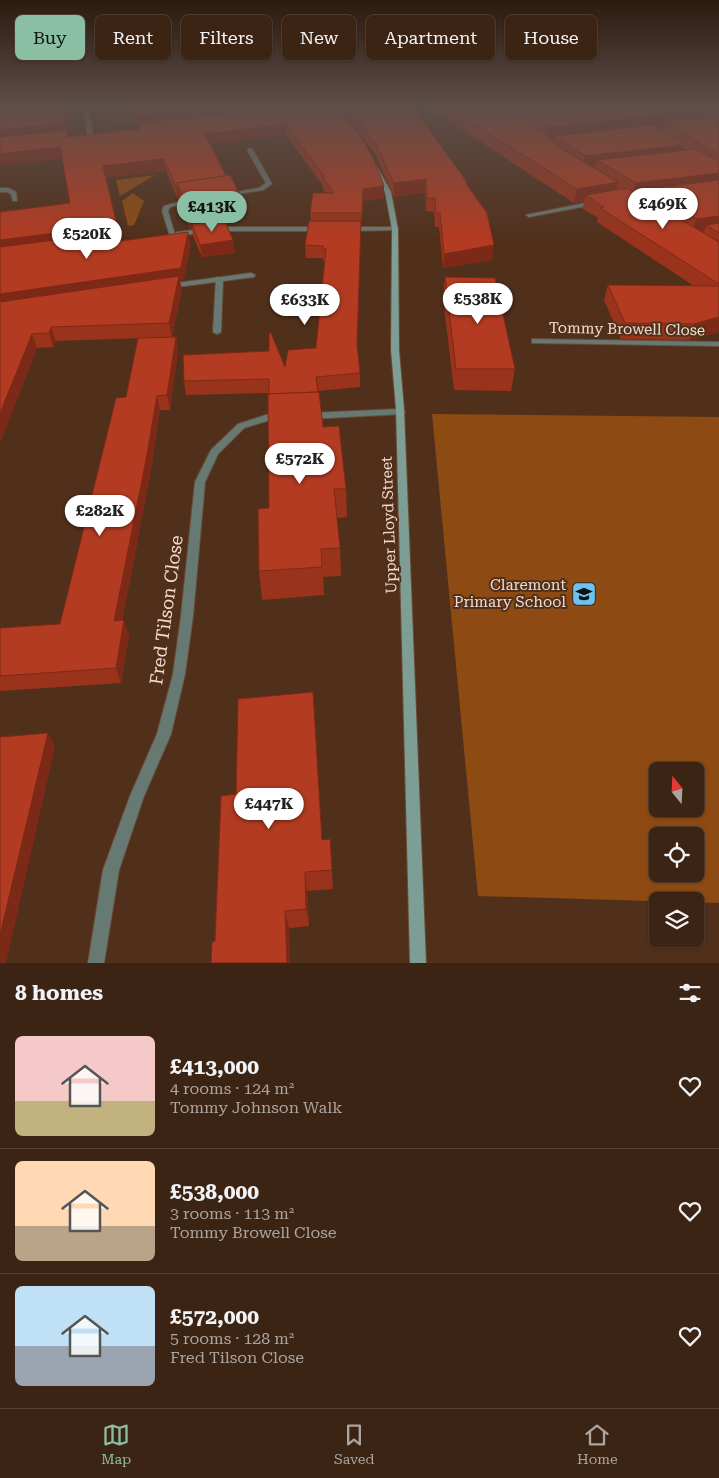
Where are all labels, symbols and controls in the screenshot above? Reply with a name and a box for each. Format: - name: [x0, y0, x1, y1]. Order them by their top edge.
- chip: Buy: [15, 15, 85, 60]
- chip: Rent: [95, 15, 171, 60]
- chip: Filters: [181, 15, 272, 60]
- chip: New: [282, 15, 356, 60]
- chip: Apartment: [366, 15, 495, 60]
- chip: House: [505, 15, 597, 60]
- pin: £469K: [628, 188, 698, 230]
- pin: £413K: [177, 190, 247, 233]
- text: £469K: [639, 194, 687, 213]
- text: £413K: [188, 197, 236, 216]
- pin: £520K: [52, 218, 122, 260]
- text: £520K: [63, 224, 111, 243]
- pin: £538K: [443, 282, 513, 325]
- pin: £633K: [270, 284, 340, 326]
- text: £538K: [454, 289, 502, 308]
- text: £633K: [281, 290, 329, 309]
- street label: Tommy Browell Close: [549, 319, 705, 339]
- pin: £572K: [265, 442, 335, 485]
- text: £572K: [276, 449, 324, 468]
- street label: Upper Lloyd Street: [378, 456, 400, 594]
- pin: £282K: [65, 494, 135, 537]
- text: £282K: [76, 501, 124, 520]
- street label: Fred Tilson Close: [145, 534, 187, 686]
- place label: Claremont Primary School: [454, 576, 566, 611]
- school or university icon: Claremont Primary School: [571, 581, 597, 607]
- north arrow: [649, 762, 704, 818]
- map controls: [649, 762, 704, 947]
- pin: £447K: [234, 788, 304, 830]
- text: £447K: [245, 794, 293, 813]
- button: locate: [649, 827, 704, 882]
- button: layers: [649, 892, 704, 947]
- icon: filters: [676, 979, 704, 1007]
- text: 8 homes: [15, 981, 103, 1005]
- text: £413,000: [170, 1055, 259, 1079]
- icon: home: [55, 1056, 115, 1116]
- icon: heart: [676, 1072, 704, 1100]
- text: 4 rooms · 124 m²: [170, 1079, 294, 1098]
- text: Tommy Johnson Walk: [170, 1098, 342, 1117]
- text: £538,000: [170, 1180, 259, 1204]
- icon: home: [55, 1181, 115, 1241]
- icon: heart: [676, 1197, 704, 1225]
- text: 3 rooms · 113 m²: [170, 1204, 294, 1223]
- text: Tommy Browell Close: [170, 1223, 337, 1242]
- text: £572,000: [170, 1305, 259, 1329]
- icon: home: [55, 1306, 115, 1366]
- icon: heart: [676, 1322, 704, 1350]
- text: 5 rooms · 128 m²: [170, 1329, 294, 1348]
- text: Fred Tilson Close: [170, 1348, 304, 1367]
- tab: Map: [101, 1421, 131, 1467]
- tab: Saved: [334, 1421, 374, 1467]
- tab: Home: [577, 1421, 618, 1467]

